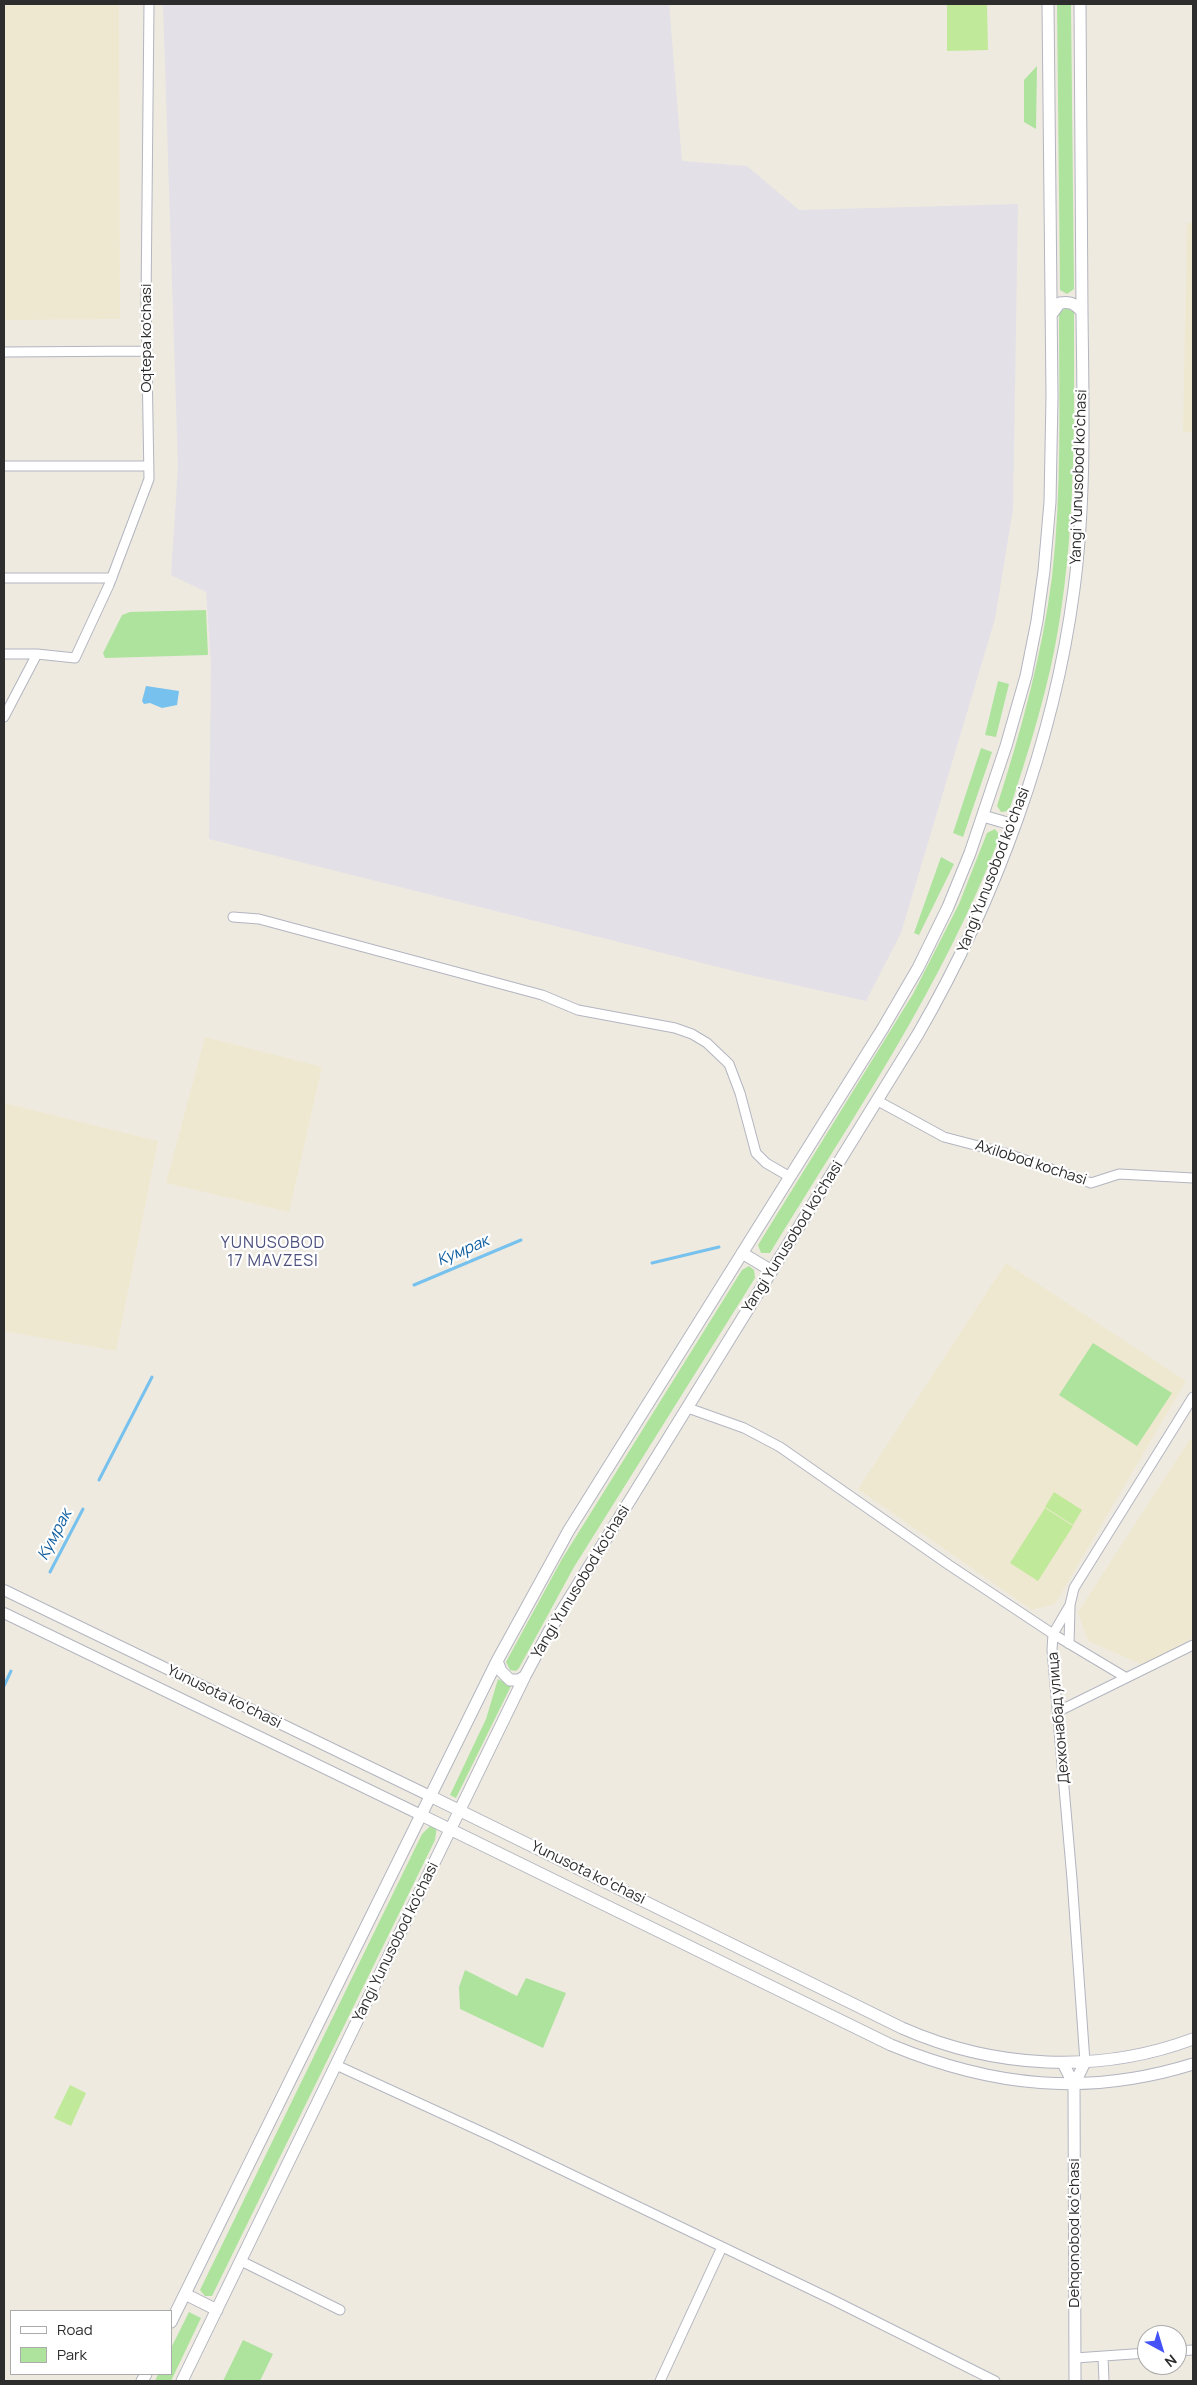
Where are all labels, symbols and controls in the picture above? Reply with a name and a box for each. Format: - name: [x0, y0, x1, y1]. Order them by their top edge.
- street label: Oqtepa ko'chasi: [138, 284, 156, 392]
- street label: Yangi Yunusobod ko'chasi: [1067, 389, 1091, 565]
- street label: Yangi Yunusobod ko'chasi: [954, 785, 1034, 955]
- street label: Axilobod kochasi: [973, 1137, 1089, 1189]
- street label: Yangi Yunusobod ko'chasi: [739, 1158, 847, 1316]
- water label: Кумрак: [434, 1232, 492, 1270]
- district label: YUNUSOBOD 17 MAVZESI: [220, 1234, 326, 1272]
- street label: Yangi Yunusobod ko'chasi: [528, 1502, 634, 1662]
- water label: Кумрак: [34, 1506, 76, 1564]
- street label: Дехконабад улица: [1044, 1651, 1074, 1785]
- street label: Yunusota koʻchasi: [164, 1662, 284, 1732]
- street label: Yunusota koʻchasi: [528, 1838, 648, 1908]
- street label: Yangi Yunusobod ko'chasi: [349, 1859, 443, 2025]
- street label: Dehqonobod koʻchasi: [1066, 2158, 1084, 2308]
- legend: [10, 2310, 172, 2375]
- text: Road: [57, 2319, 93, 2340]
- north arrow: [1137, 2325, 1187, 2375]
- text: Park: [57, 2344, 87, 2365]
- text: N: [1161, 2351, 1181, 2372]

